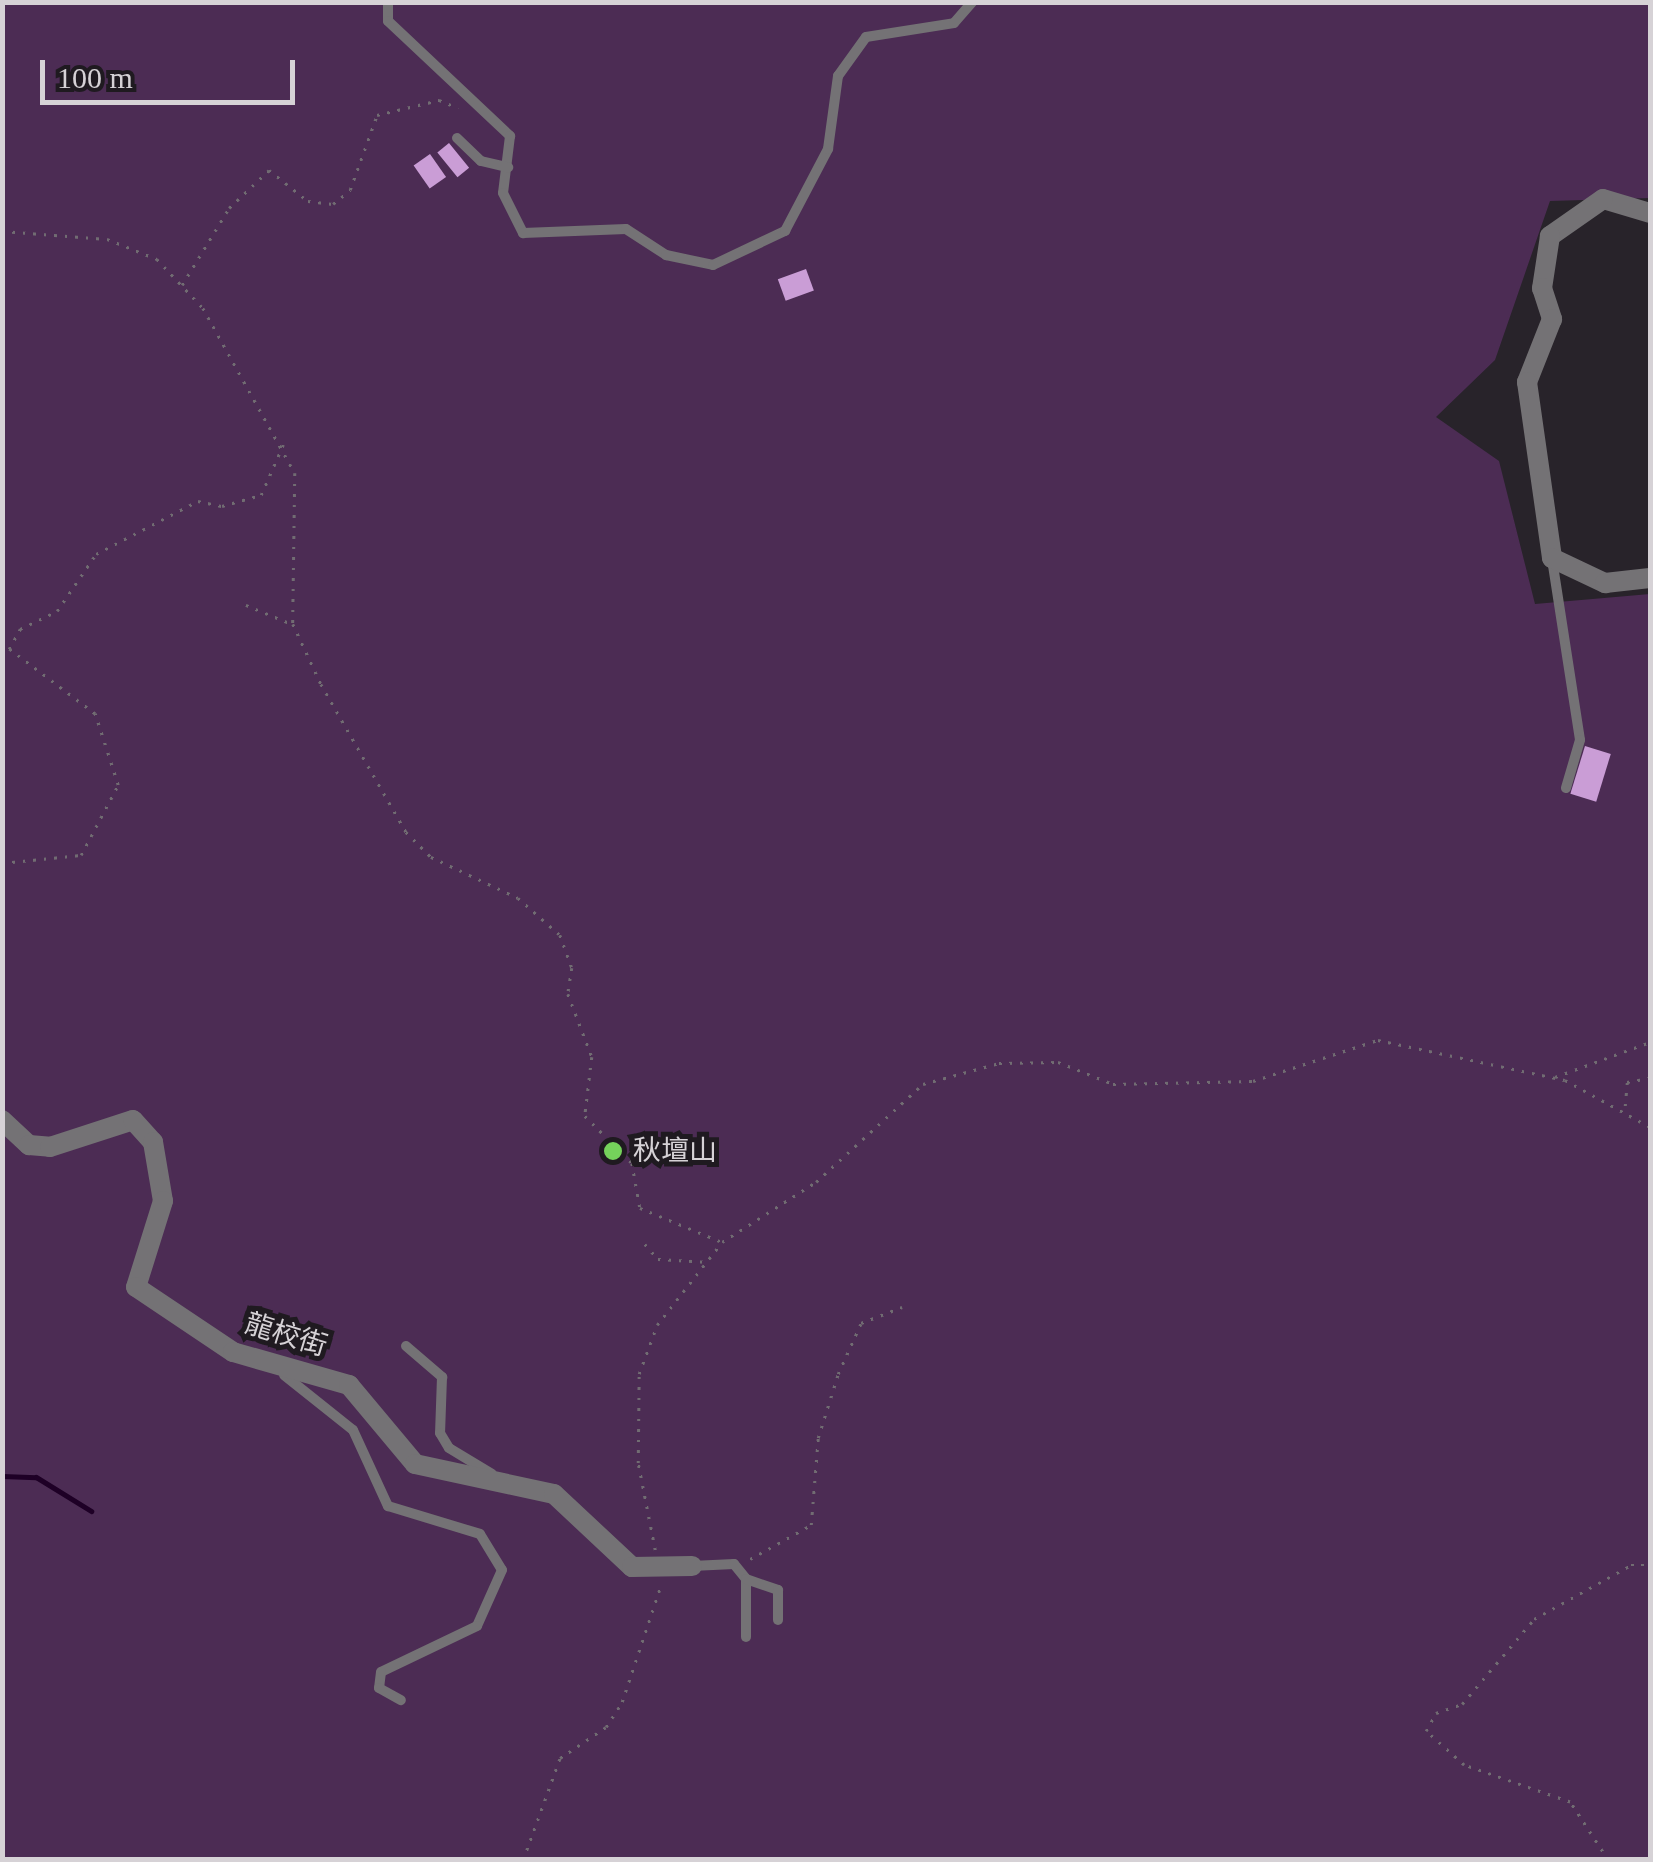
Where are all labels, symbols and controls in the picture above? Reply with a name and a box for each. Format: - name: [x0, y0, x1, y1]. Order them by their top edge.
- scale bar: [45, 40, 300, 102]
- text: 100 m: [57, 61, 133, 94]
- place label: 秋壇山: [633, 1134, 717, 1168]
- marker: 秋壇山: [602, 1140, 624, 1162]
- street label: 龍校街: [241, 1307, 331, 1363]

